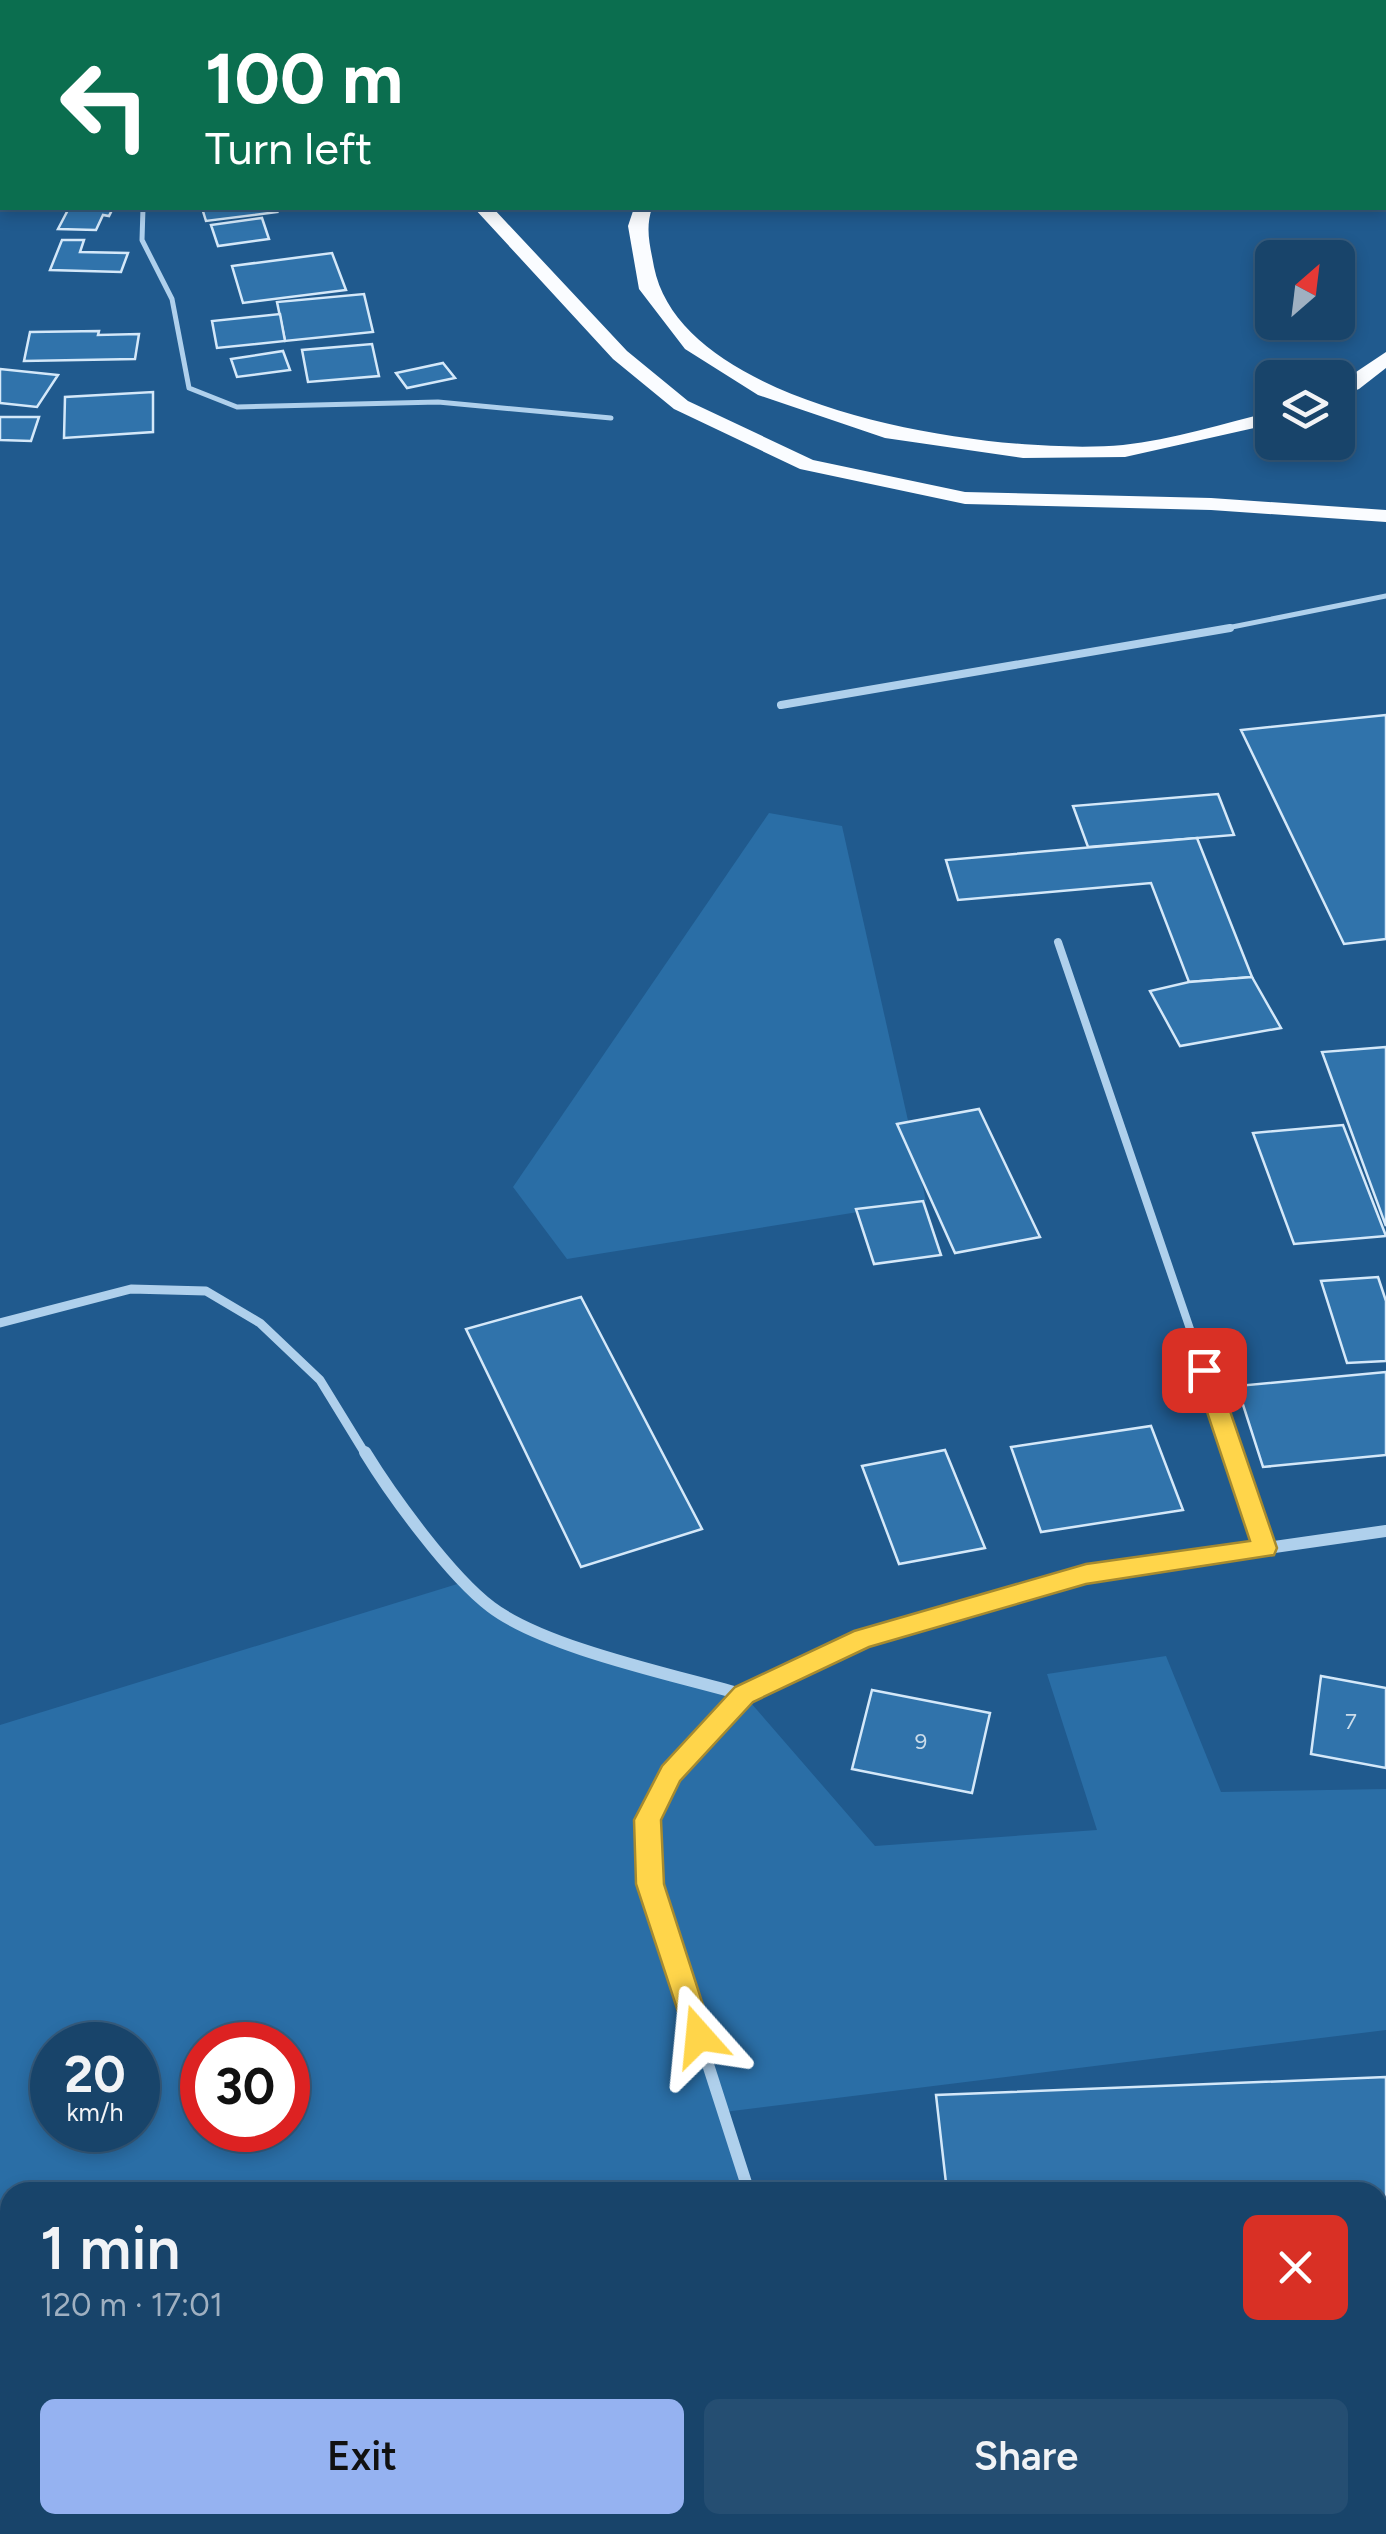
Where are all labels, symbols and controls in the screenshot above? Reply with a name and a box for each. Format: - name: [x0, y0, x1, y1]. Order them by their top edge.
- text: 100 m: [205, 36, 403, 121]
- icon: left: [40, 40, 170, 170]
- text: Turn left: [205, 121, 372, 175]
- north arrow: [1255, 240, 1355, 340]
- map controls: [1255, 240, 1355, 460]
- button: layers: [1255, 360, 1355, 460]
- pin: [1162, 1328, 1247, 1413]
- icon: arrive: [1177, 1343, 1232, 1398]
- house number: 7: [1345, 1708, 1357, 1735]
- house number: 9: [915, 1728, 927, 1755]
- position arrow: [647, 1984, 751, 2088]
- speed limit sign: 30: [180, 2022, 310, 2152]
- text: 20: [64, 2044, 126, 2105]
- text: km/h: [66, 2097, 124, 2127]
- text: 1 min: [40, 2212, 180, 2284]
- button: close: [1243, 2215, 1348, 2320]
- text: 120 m · 17:01: [40, 2286, 223, 2324]
- button: Exit: [40, 2399, 684, 2514]
- button: Share: [704, 2399, 1348, 2514]

